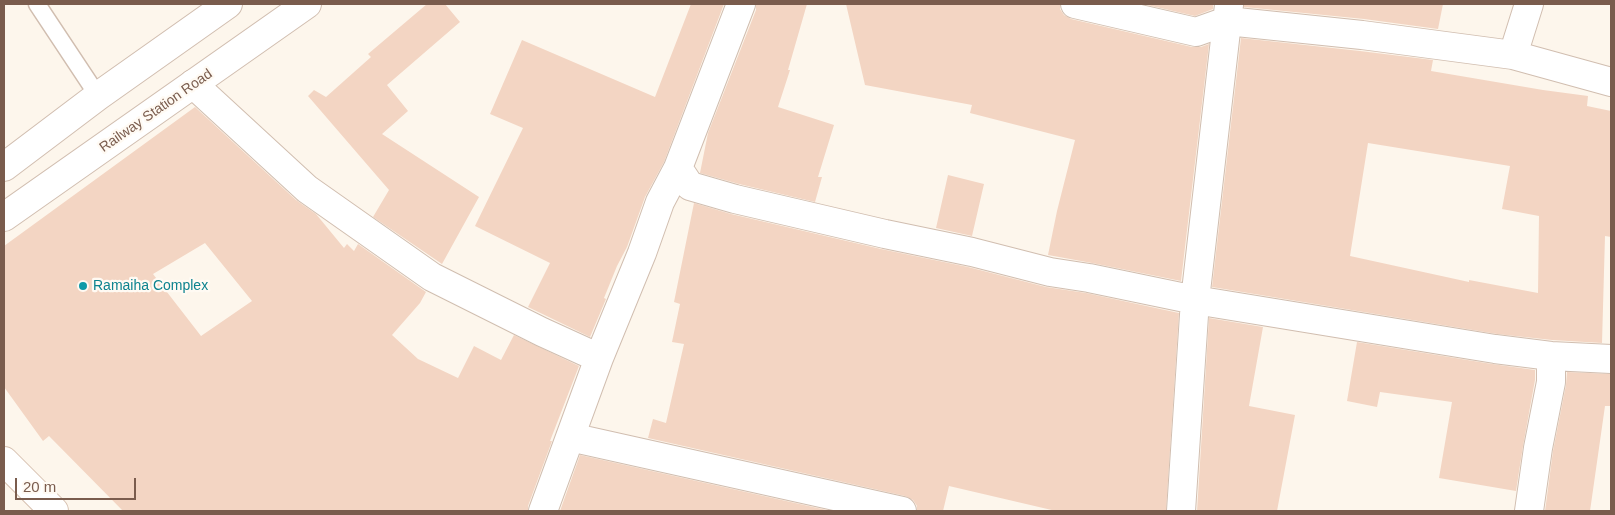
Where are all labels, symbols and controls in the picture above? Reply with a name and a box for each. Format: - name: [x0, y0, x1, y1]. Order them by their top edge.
- street label: Railway Station Road: [96, 66, 216, 156]
- place label: Ramaiha Complex: [93, 278, 208, 294]
- marker: Ramaiha Complex: [77, 280, 89, 292]
- scale bar: [18, 468, 139, 500]
- text: 20 m: [23, 478, 56, 495]

